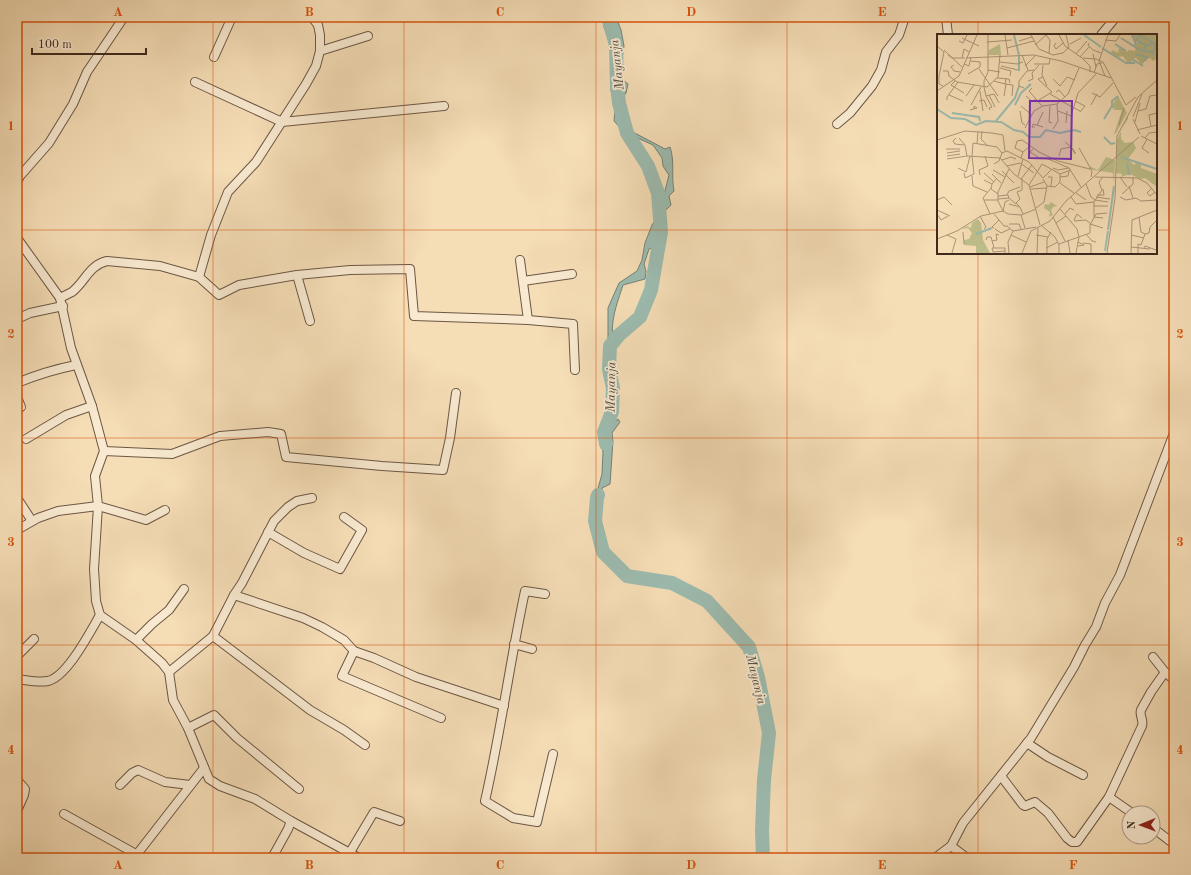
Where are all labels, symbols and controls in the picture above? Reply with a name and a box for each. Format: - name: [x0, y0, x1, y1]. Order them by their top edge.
- text: A: [113, 6, 123, 19]
- text: B: [304, 6, 314, 19]
- text: C: [496, 6, 504, 19]
- text: D: [686, 6, 696, 19]
- text: E: [878, 6, 887, 19]
- text: F: [1069, 6, 1078, 19]
- scale bar: [32, 30, 146, 56]
- inset map: [937, 34, 1157, 254]
- text: 100 m: [38, 39, 72, 51]
- water label: Mayanja: [608, 39, 627, 92]
- text: 1: [7, 120, 15, 133]
- text: 1: [1176, 120, 1184, 133]
- text: 2: [7, 328, 15, 341]
- text: 2: [1176, 328, 1184, 341]
- water label: Mayanja: [605, 361, 618, 414]
- text: 3: [7, 536, 15, 549]
- text: 3: [1176, 536, 1184, 549]
- water label: Mayanja: [743, 652, 768, 706]
- text: 4: [7, 744, 15, 757]
- text: 4: [1176, 744, 1184, 757]
- north arrow: [1121, 805, 1161, 845]
- text: N: [1127, 820, 1138, 829]
- text: A: [113, 859, 123, 872]
- text: B: [304, 859, 314, 872]
- text: C: [496, 859, 504, 872]
- text: D: [686, 859, 696, 872]
- text: E: [878, 859, 887, 872]
- text: F: [1069, 859, 1078, 872]

